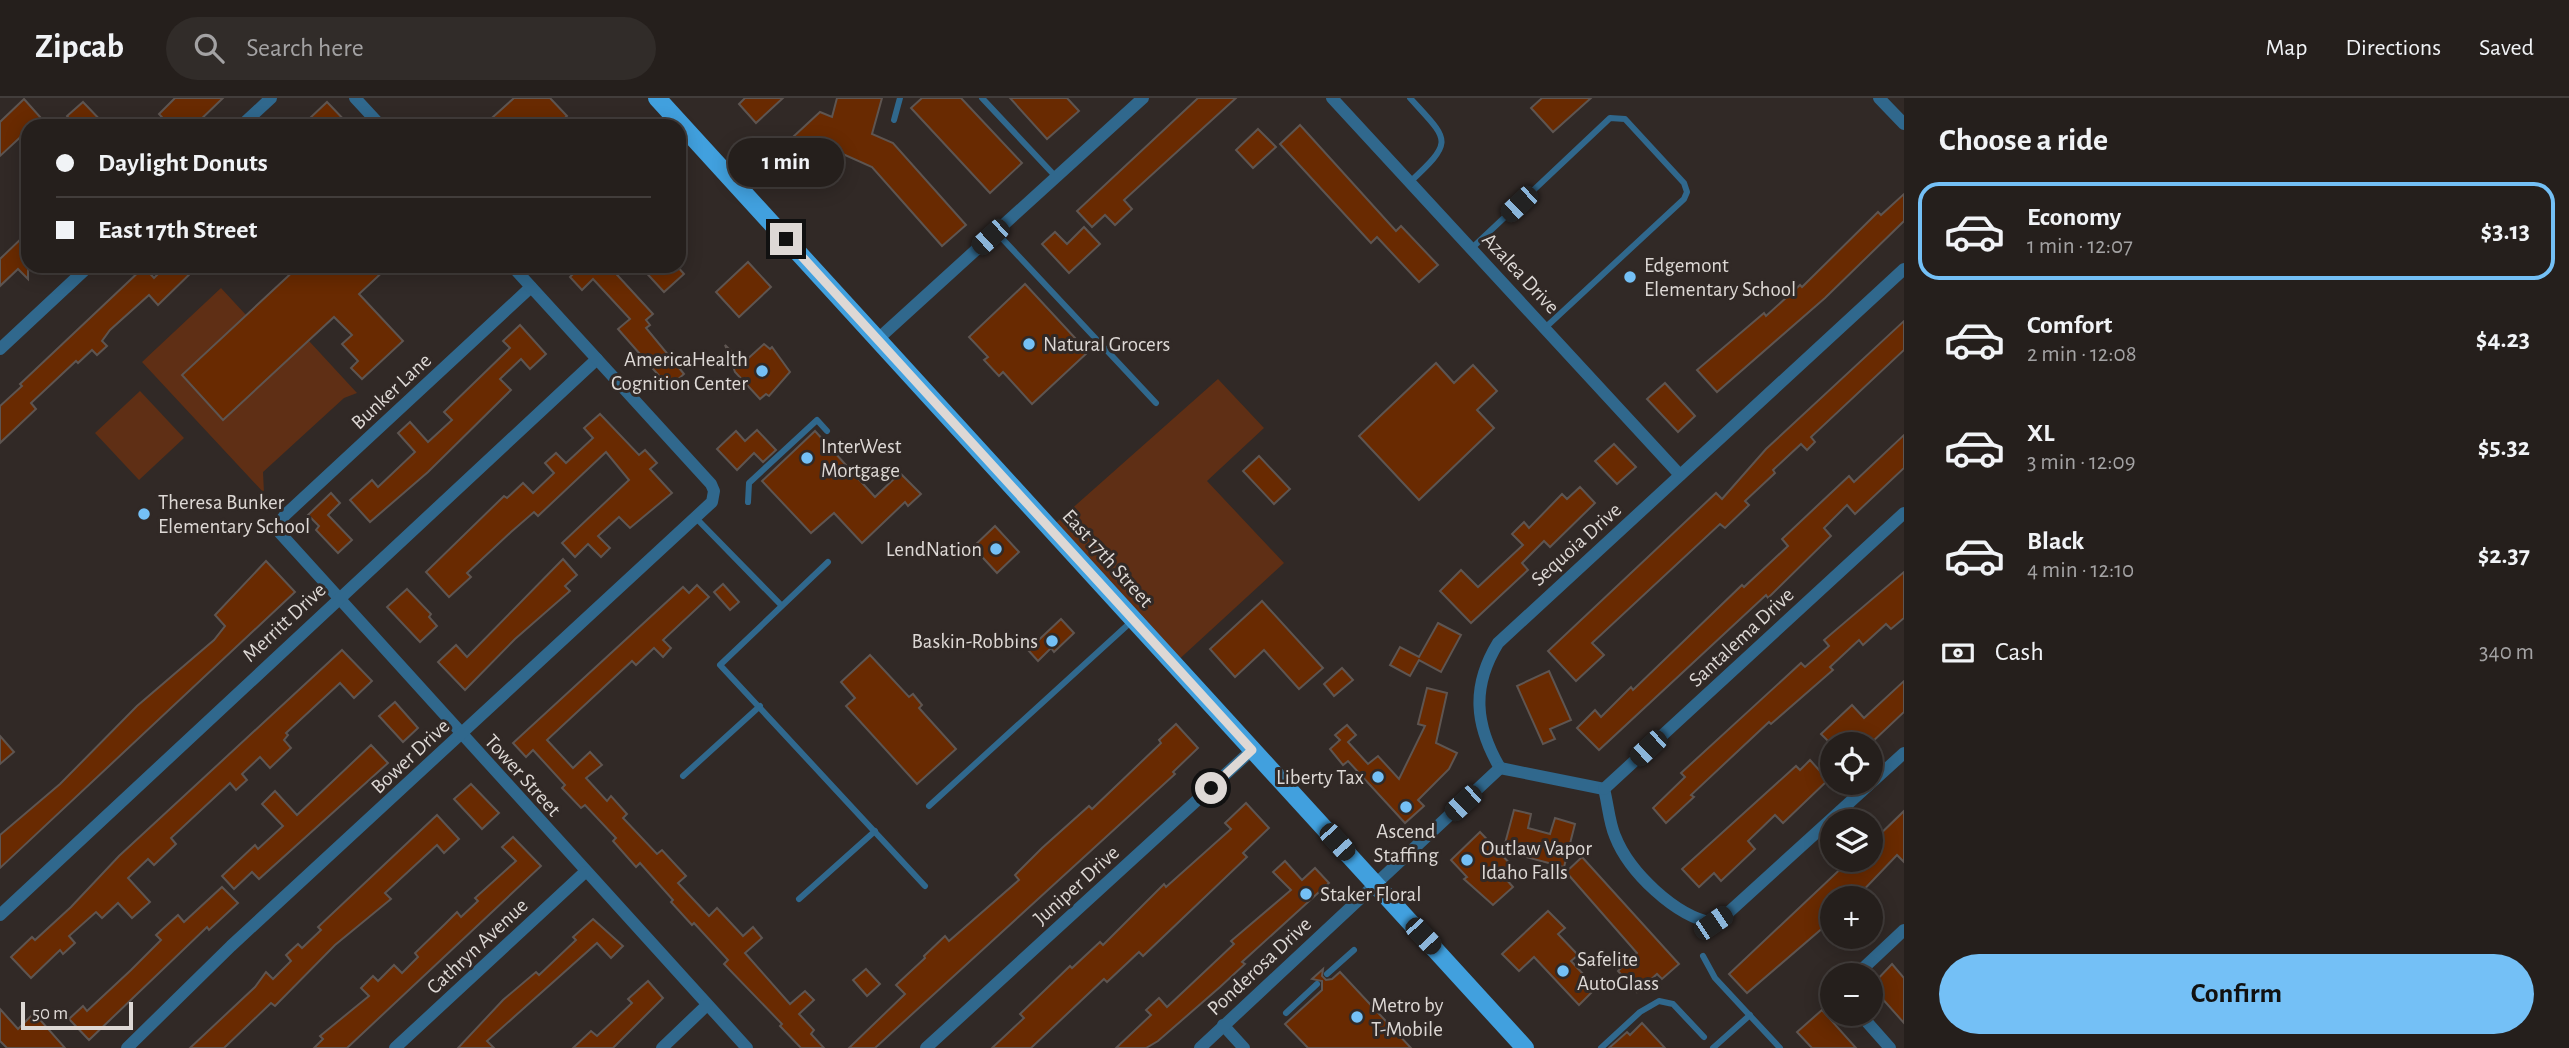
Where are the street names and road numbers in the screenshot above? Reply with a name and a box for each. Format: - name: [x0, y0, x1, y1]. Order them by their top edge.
- street label: Azalea Drive: [1478, 229, 1563, 318]
- street label: Bunker Lane: [347, 349, 435, 433]
- street label: Sequoia Drive: [1527, 499, 1625, 590]
- street label: East 17th Street: [1058, 505, 1157, 612]
- street label: Merritt Drive: [239, 579, 330, 666]
- street label: Santalema Drive: [1685, 584, 1798, 691]
- street label: Bower Drive: [367, 715, 454, 798]
- street label: Tower Street: [481, 730, 565, 821]
- street label: Juniper Drive: [1030, 842, 1123, 929]
- street label: Cathryn Avenue: [423, 895, 532, 998]
- street label: Ponderosa Drive: [1203, 913, 1315, 1019]

